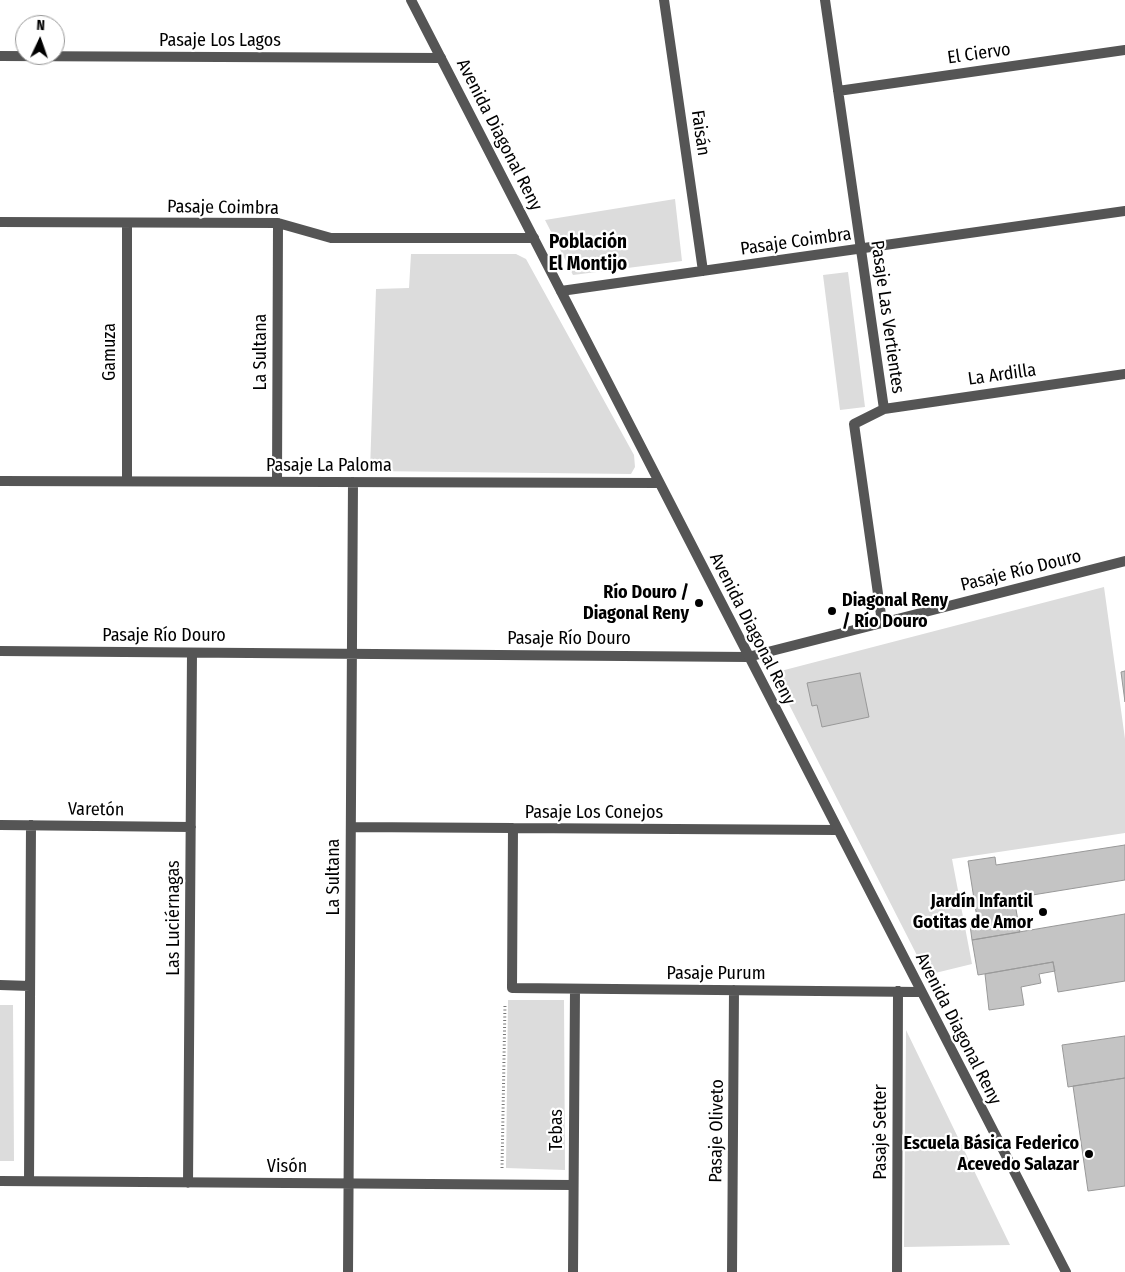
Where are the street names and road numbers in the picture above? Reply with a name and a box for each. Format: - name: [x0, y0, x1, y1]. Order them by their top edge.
- street label: Pasaje Los Lagos: [159, 30, 281, 52]
- street label: El Ciervo: [946, 39, 1012, 69]
- street label: Avenida Diagonal Reny: [451, 56, 547, 214]
- street label: Faisán: [686, 109, 714, 157]
- street label: Pasaje Coimbra: [167, 196, 279, 220]
- street label: Pasaje Coimbra: [739, 224, 853, 260]
- street label: Pasaje Las Vertientes: [866, 239, 908, 395]
- street label: La Sultana: [250, 314, 272, 390]
- street label: Gamuza: [99, 323, 121, 381]
- street label: La Ardilla: [967, 360, 1037, 390]
- street label: Pasaje La Paloma: [266, 455, 392, 477]
- street label: Pasaje Río Douro: [958, 546, 1084, 596]
- street label: Avenida Diagonal Reny: [704, 550, 800, 708]
- street label: Pasaje Río Douro: [102, 625, 226, 647]
- street label: Pasaje Río Douro: [507, 628, 631, 650]
- street label: Varetón: [68, 799, 124, 821]
- street label: Pasaje Los Conejos: [525, 802, 663, 824]
- street label: La Sultana: [323, 839, 345, 915]
- street label: Las Luciérnagas: [163, 860, 185, 976]
- street label: Avenida Diagonal Reny: [910, 950, 1006, 1108]
- street label: Pasaje Purum: [667, 963, 765, 985]
- street label: Pasaje Oliveto: [705, 1079, 729, 1183]
- street label: Pasaje Setter: [870, 1084, 892, 1180]
- street label: Tebas: [546, 1109, 568, 1151]
- street label: Visón: [267, 1156, 307, 1178]

